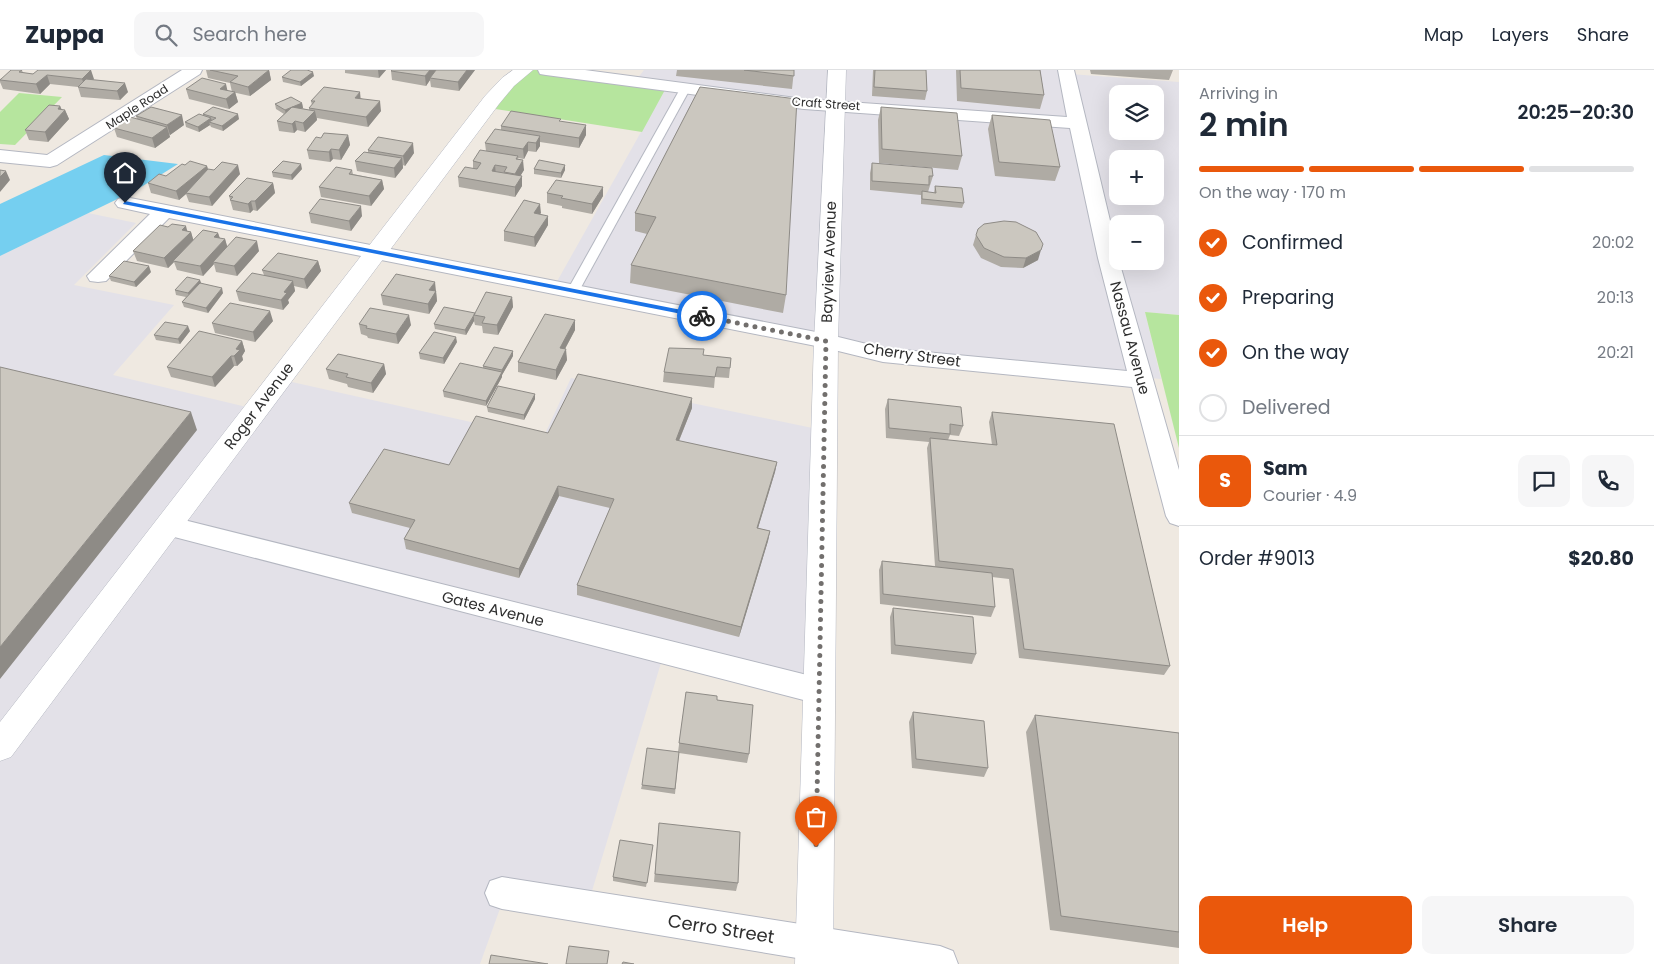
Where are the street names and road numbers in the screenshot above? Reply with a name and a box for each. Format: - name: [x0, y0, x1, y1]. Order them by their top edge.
- street label: Maple Road: [102, 80, 171, 133]
- street label: Craft Street: [791, 93, 861, 114]
- street label: Bayview Avenue: [816, 201, 841, 323]
- street label: Nassau Avenue: [1105, 279, 1156, 397]
- street label: Cherry Street: [862, 337, 962, 372]
- street label: Roger Avenue: [219, 358, 298, 454]
- street label: Gates Avenue: [440, 586, 546, 631]
- street label: Cerro Street: [666, 908, 776, 949]

